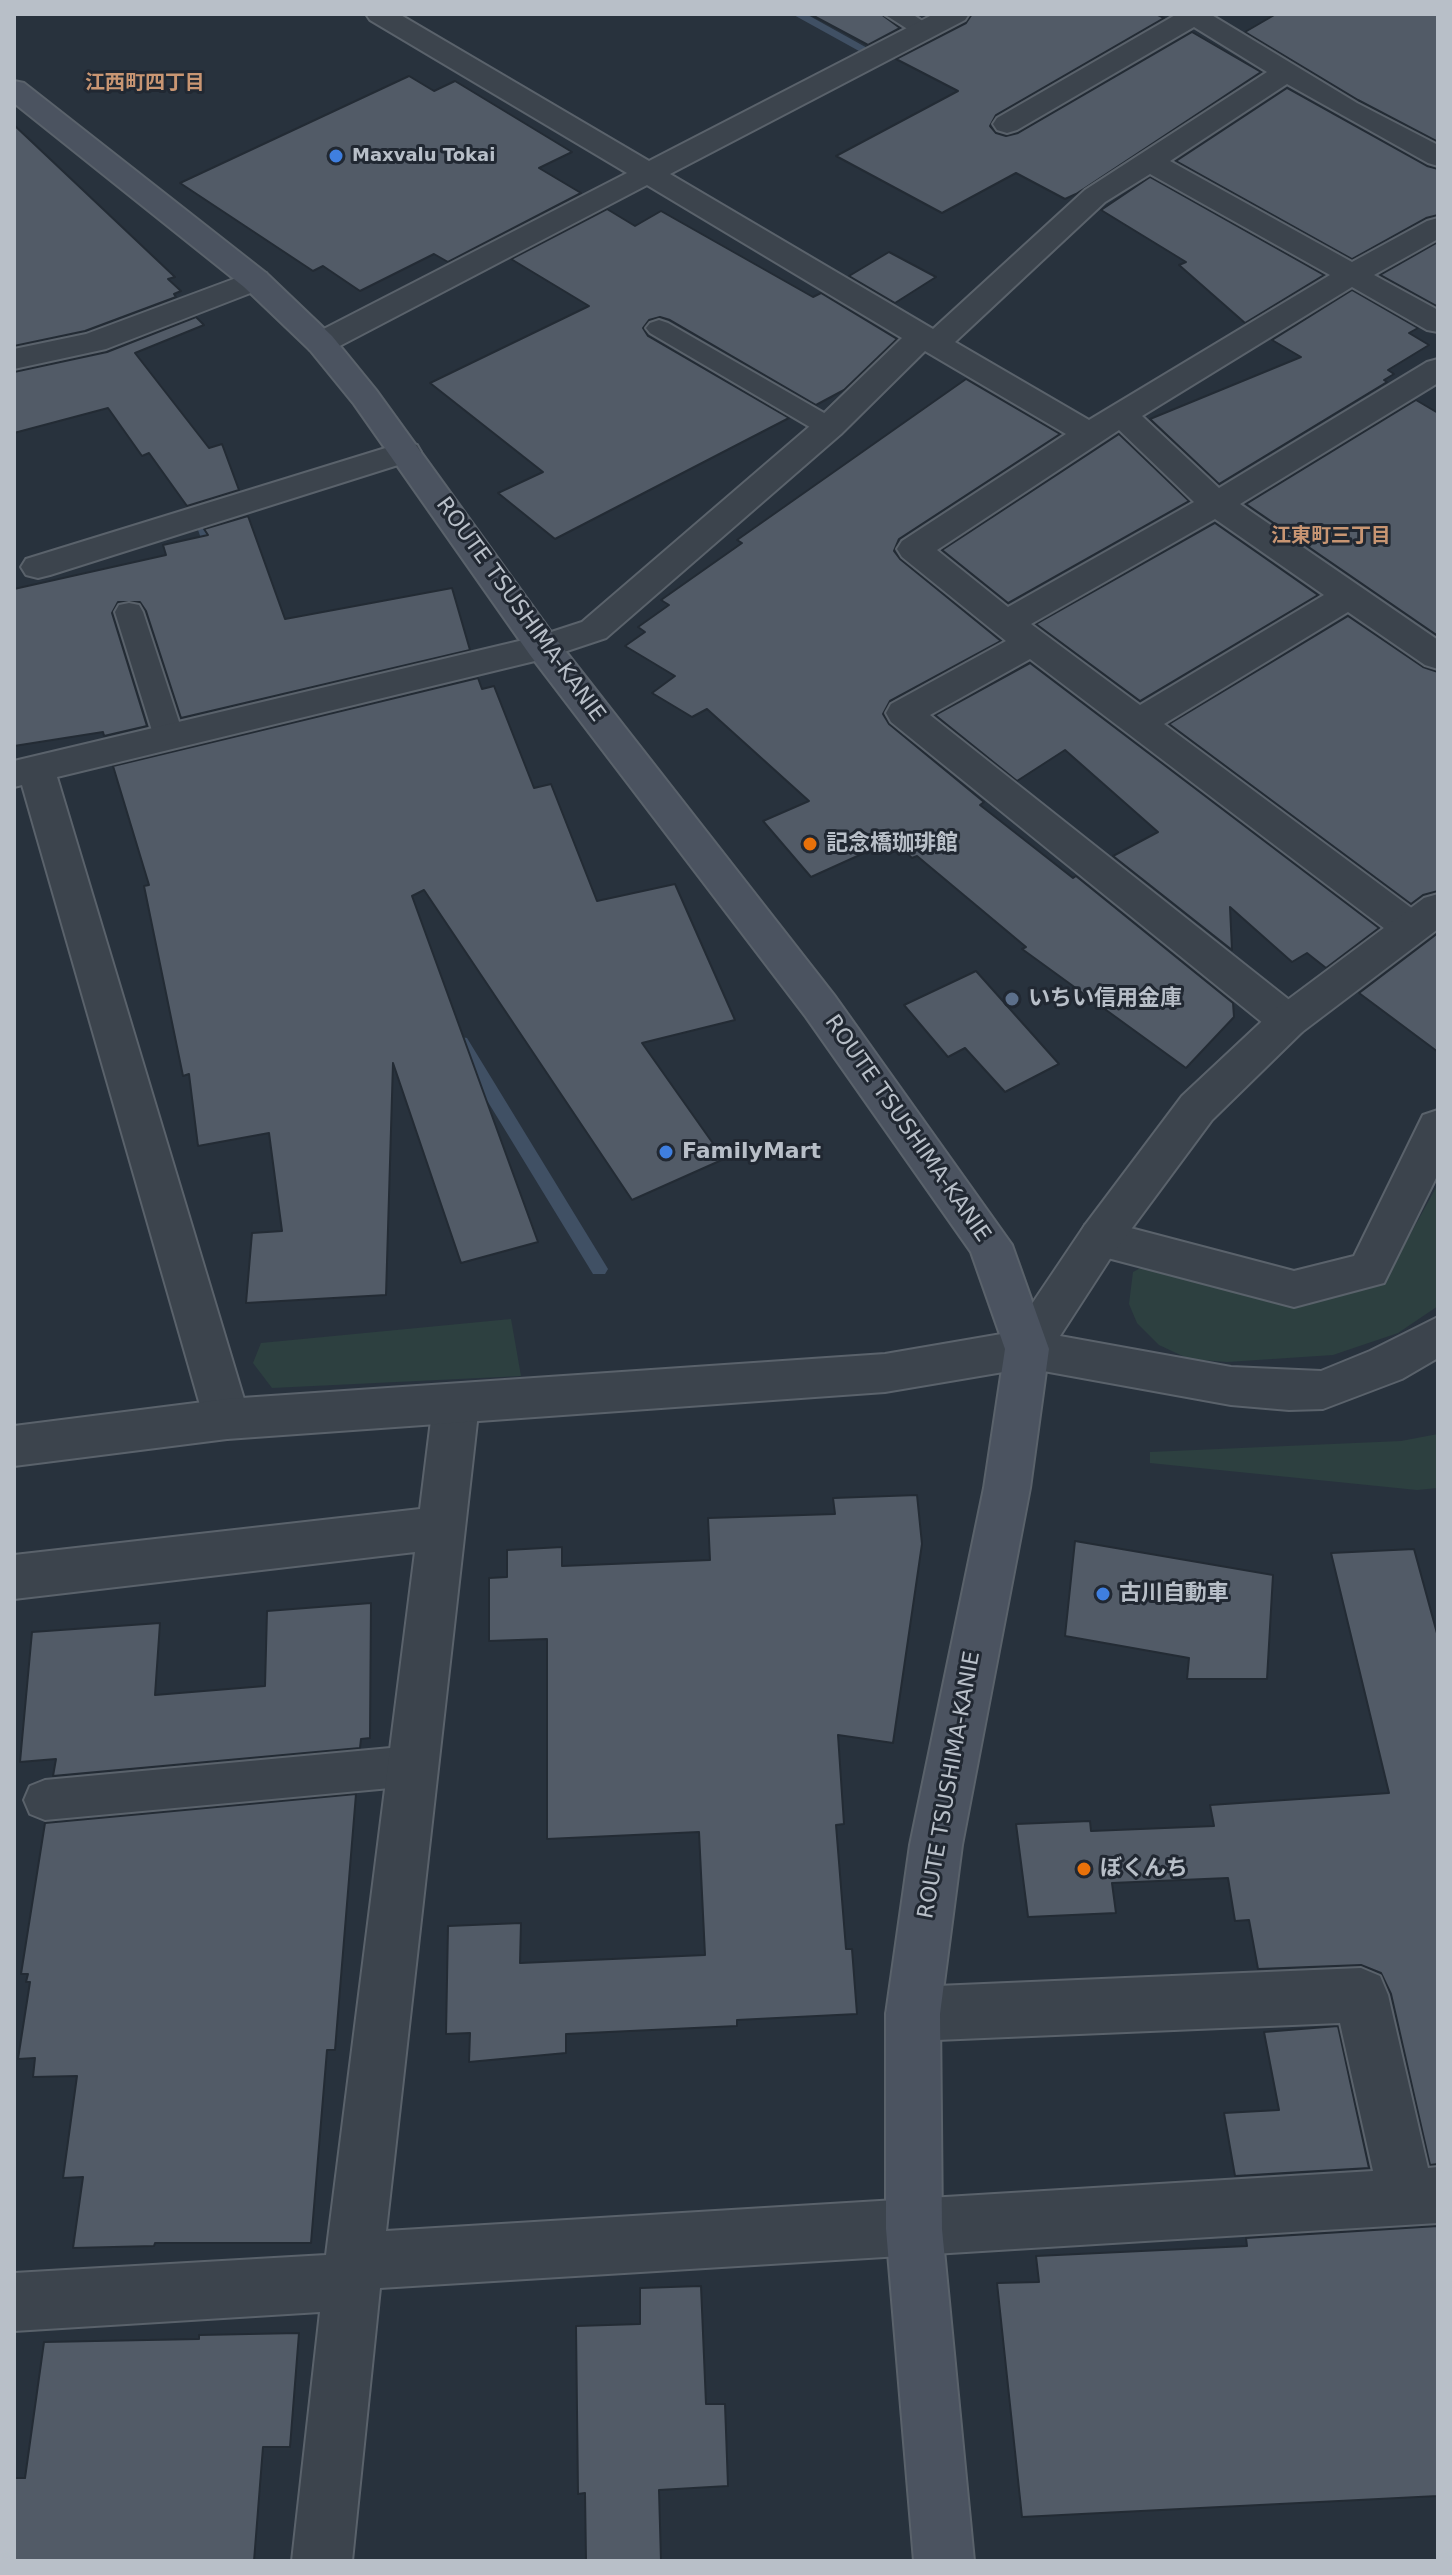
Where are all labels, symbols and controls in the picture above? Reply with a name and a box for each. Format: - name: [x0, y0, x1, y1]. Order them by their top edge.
- district label: 江西町四丁目: [85, 72, 205, 96]
- place label: Maxvalu Tokai: [352, 145, 495, 167]
- marker: Maxvalu Tokai: [327, 147, 345, 165]
- street label: ROUTE TSUSHIMA-KANIE: [430, 493, 610, 727]
- district label: 江東町三丁目: [1271, 525, 1391, 549]
- place label: 記念橋珈琲館: [826, 831, 958, 857]
- marker: 記念橋珈琲館: [801, 835, 819, 853]
- place label: いちい信用金庫: [1028, 986, 1182, 1012]
- marker: いちい信用金庫: [1003, 990, 1021, 1008]
- street label: ROUTE TSUSHIMA-KANIE: [818, 1010, 996, 1248]
- place label: FamilyMart: [682, 1139, 821, 1165]
- marker: FamilyMart: [657, 1143, 675, 1161]
- place label: 古川自動車: [1119, 1581, 1229, 1607]
- marker: 古川自動車: [1094, 1585, 1112, 1603]
- street label: ROUTE TSUSHIMA-KANIE: [913, 1649, 987, 1921]
- place label: ぼくんち: [1100, 1856, 1188, 1882]
- marker: ぼくんち: [1075, 1860, 1093, 1878]

